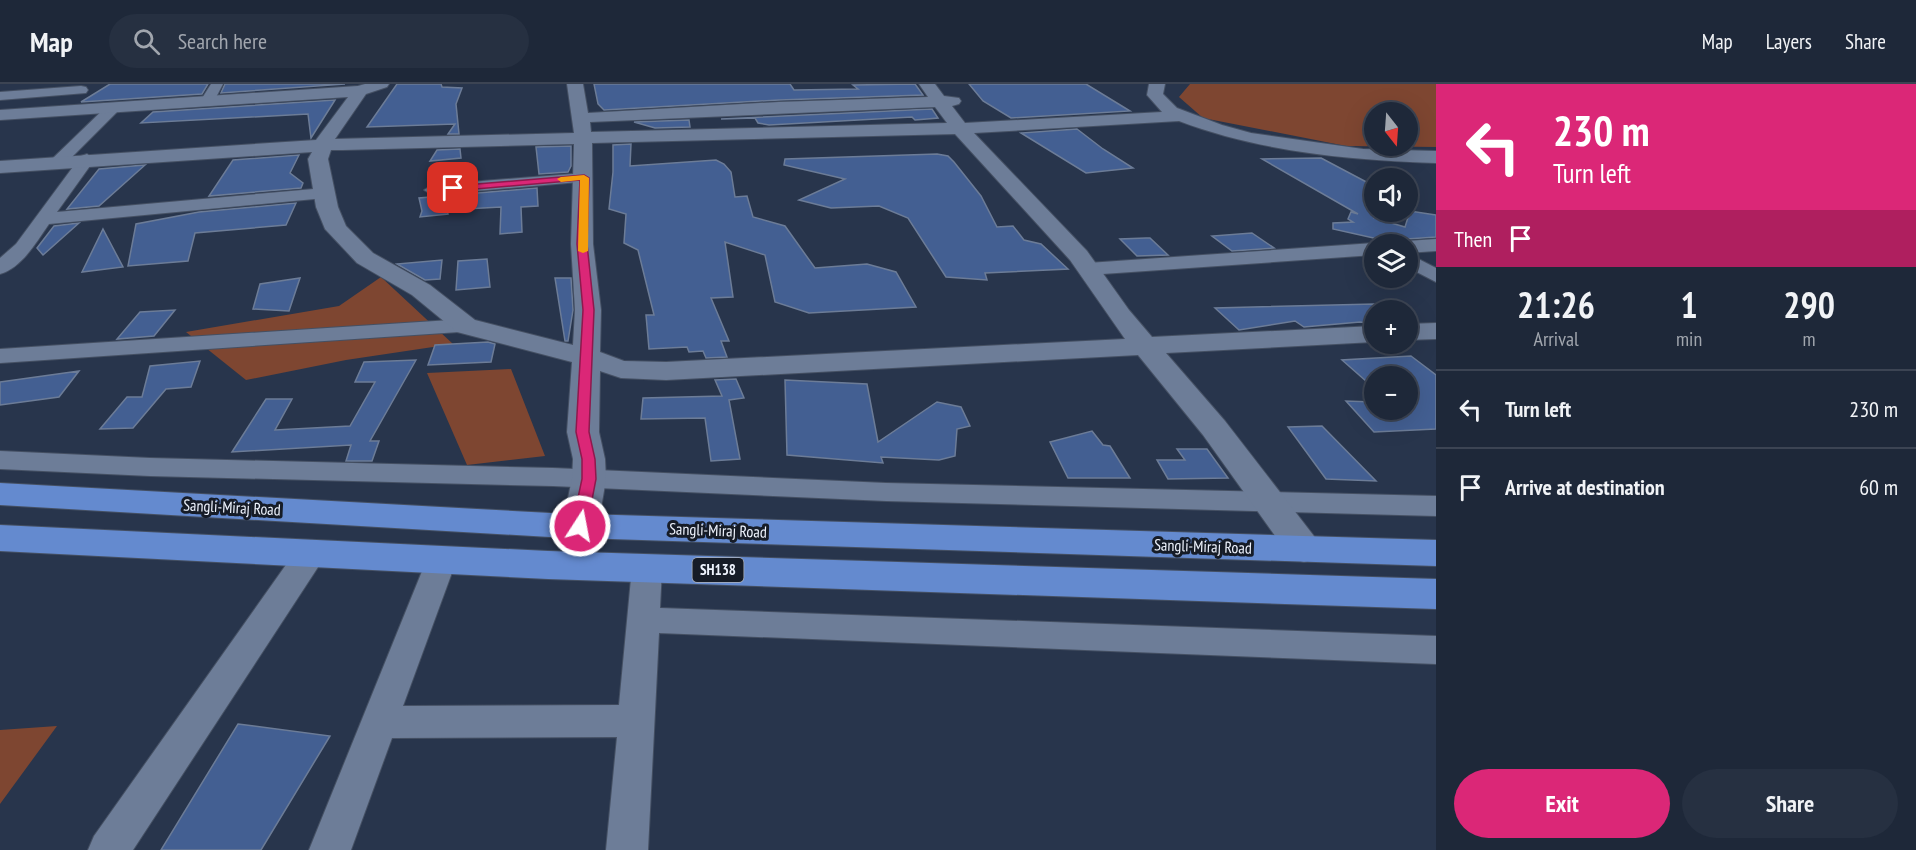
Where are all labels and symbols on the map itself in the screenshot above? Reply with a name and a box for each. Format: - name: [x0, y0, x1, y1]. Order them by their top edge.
- north arrow: [1364, 102, 1418, 156]
- pin: [427, 162, 478, 213]
- street label: Sangli-Miraj Road: [183, 494, 281, 520]
- position arrow: [548, 494, 612, 558]
- street label: Sangli-Miraj Road: [669, 518, 767, 542]
- street label: Sangli-Miraj Road: [1154, 534, 1252, 558]
- road number: SH138: [692, 558, 744, 582]

